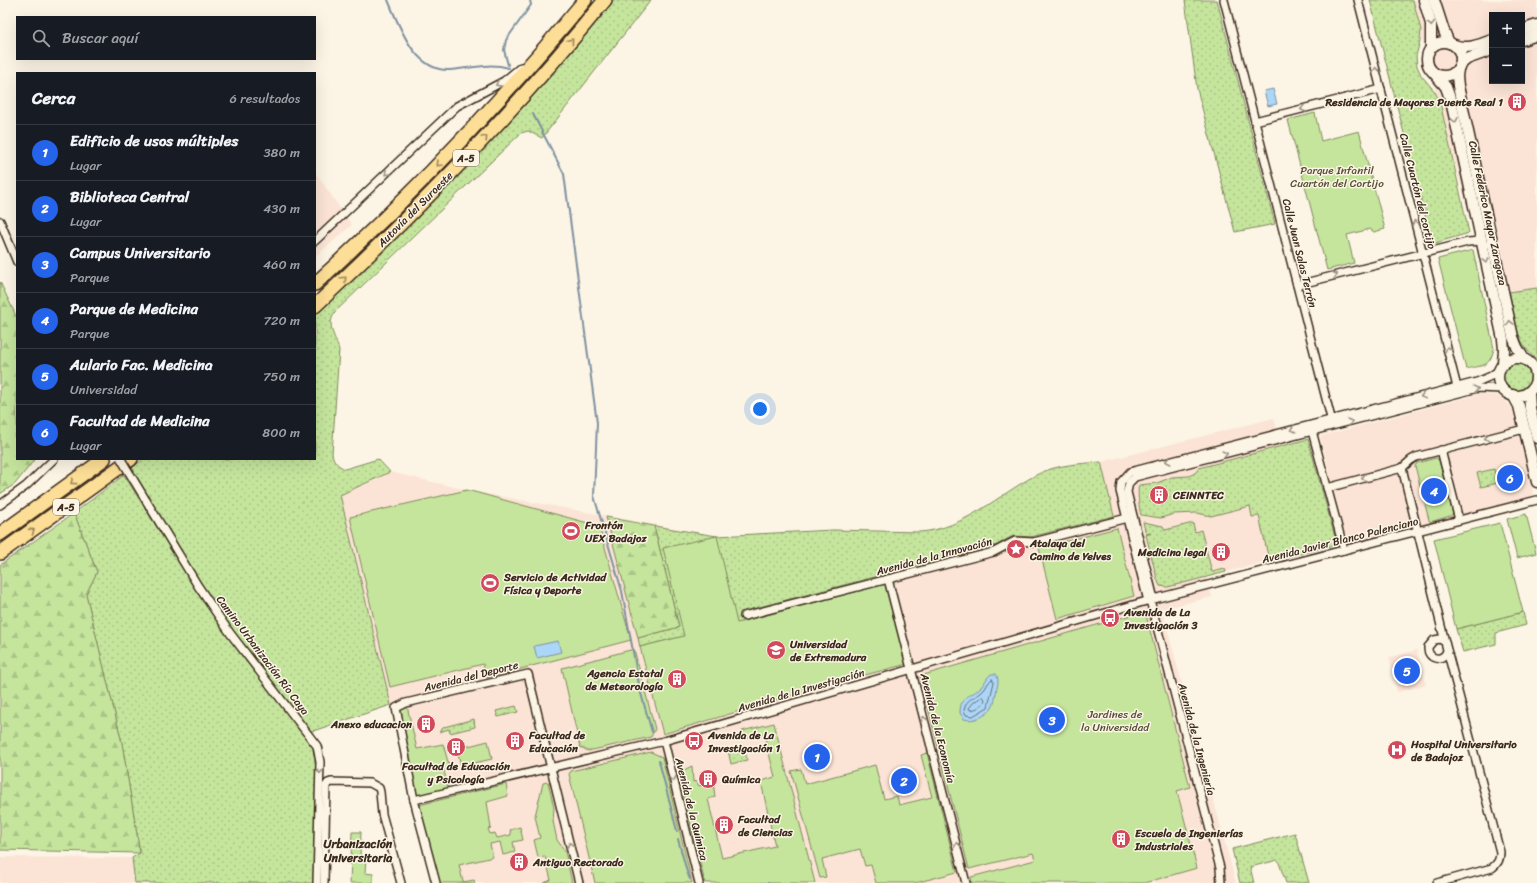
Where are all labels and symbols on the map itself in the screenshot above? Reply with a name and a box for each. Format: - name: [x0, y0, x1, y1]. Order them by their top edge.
- one-way arrow: [1426, 21, 1435, 27]
- one-way arrow: [567, 38, 574, 45]
- one-way arrow: [1372, 67, 1381, 74]
- one-way arrow: [495, 79, 502, 87]
- building icon: Residencia de Mayores Puente Real 1: [1506, 91, 1528, 113]
- place label: Residencia de Mayores Puente Real 1: [1324, 93, 1503, 112]
- one-way arrow: [1299, 104, 1306, 113]
- one-way arrow: [1450, 117, 1458, 123]
- street label: Calle Cuartón del cortijo: [1394, 131, 1441, 252]
- one-way arrow: [480, 135, 487, 142]
- street label: Calle Federico Mayor Zaragoza: [1463, 139, 1512, 288]
- road number: A-5: [453, 150, 479, 166]
- one-way arrow: [437, 159, 444, 166]
- park label: Parque Infantil Cuartón del Cortijo: [1290, 161, 1384, 193]
- street label: Autovía del Suroeste: [372, 167, 458, 252]
- one-way arrow: [384, 168, 392, 176]
- street label: Calle Juan Salas Terrón: [1277, 197, 1322, 310]
- one-way arrow: [1412, 220, 1420, 226]
- one-way arrow: [1481, 258, 1489, 264]
- one-way arrow: [1331, 272, 1338, 280]
- one-way arrow: [339, 277, 346, 284]
- one-way arrow: [1507, 319, 1515, 326]
- one-way arrow: [1444, 346, 1452, 352]
- one-way arrow: [1473, 386, 1479, 394]
- one-way arrow: [1420, 391, 1426, 399]
- your location: [750, 399, 770, 419]
- one-way arrow: [1347, 418, 1353, 426]
- one-way arrow: [1290, 424, 1297, 433]
- one-way arrow: [1483, 434, 1490, 442]
- one-way arrow: [1221, 450, 1228, 459]
- one-way arrow: [1164, 456, 1171, 465]
- pin: 6: [1497, 463, 1523, 493]
- one-way arrow: [1361, 473, 1368, 482]
- pin: 4: [1421, 476, 1447, 506]
- one-way arrow: [70, 477, 77, 484]
- building icon: CEINNTEC: [1148, 484, 1170, 506]
- place label: CEINNTEC: [1172, 486, 1224, 505]
- road number: A-5: [53, 499, 79, 515]
- street label: Avenida Javier Blanco Palenciano: [1259, 512, 1421, 569]
- place label: Frontón UEX Badajoz: [584, 516, 647, 548]
- sports icon: Frontón UEX Badajoz: [560, 520, 582, 542]
- one-way arrow: [28, 528, 35, 536]
- street label: Avenida de la Innovación: [873, 532, 994, 581]
- place label: Atalaya del Camino de Yelves: [1029, 534, 1112, 566]
- place icon: Atalaya del Camino de Yelves: [1005, 538, 1027, 560]
- building icon: Medicina legal: [1210, 541, 1232, 563]
- place label: Medicina legal: [1137, 543, 1208, 562]
- place label: Servicio de Actividad Física y Deporte: [503, 568, 607, 600]
- sports icon: Servicio de Actividad Física y Deporte: [479, 572, 501, 594]
- street label: Camino Urbanización Río Caya: [211, 591, 314, 720]
- place label: Avenida de La Investigación 3: [1123, 603, 1198, 635]
- bus stop icon: Avenida de La Investigación 3: [1099, 607, 1121, 629]
- place label: Universidad de Extremadura: [790, 635, 867, 667]
- school or university icon: Universidad de Extremadura: [765, 639, 787, 661]
- street label: Avenida del Deporte: [421, 655, 521, 698]
- pin: 5: [1394, 656, 1420, 686]
- street label: Avenida de la Investigación: [734, 663, 867, 718]
- place label: Agencia Estatal de Meteorología: [586, 664, 664, 696]
- building icon: Agencia Estatal de Meteorología: [666, 668, 688, 690]
- street label: Avenida de la Economía: [914, 670, 960, 785]
- street label: Avenida de la Ingeniería: [1172, 680, 1221, 798]
- pin: 3: [1039, 705, 1065, 735]
- park label: Jardines de la Universidad: [1081, 705, 1150, 737]
- building icon: Anexo educacion: [415, 713, 437, 735]
- place label: Anexo educacion: [330, 715, 412, 734]
- one-way arrow: [921, 716, 929, 722]
- place label: Facultad de Educación: [528, 726, 585, 758]
- place label: Avenida de La Investigación 1: [707, 726, 780, 758]
- building icon: Facultad de Educación: [504, 730, 526, 752]
- bus stop icon: Avenida de La Investigación 1: [683, 730, 705, 752]
- place label: Hospital Universitario de Badajoz: [1410, 735, 1517, 767]
- building icon: Facultad de Educación y Psicología: [445, 736, 467, 758]
- hospital icon: Hospital Universitario de Badajoz: [1386, 739, 1408, 761]
- pin: 1: [804, 742, 830, 772]
- street label: Avenida de la Química: [669, 755, 714, 863]
- place label: Facultad de Educación y Psicología: [401, 757, 510, 789]
- pin: 2: [891, 766, 917, 796]
- one-way arrow: [316, 768, 324, 774]
- building icon: Química: [697, 768, 719, 790]
- place label: Química: [721, 770, 761, 789]
- one-way arrow: [669, 775, 677, 782]
- place label: Facultad de Ciencias: [737, 810, 793, 842]
- building icon: Facultad de Ciencias: [713, 814, 735, 836]
- place label: Escuela de Ingenierías Industriales: [1134, 824, 1243, 856]
- building icon: Escuela de Ingenierías Industriales: [1110, 828, 1132, 850]
- district label: Urbanización Universitaria: [324, 833, 393, 869]
- one-way arrow: [566, 842, 574, 848]
- one-way arrow: [953, 842, 961, 848]
- building icon: Antiguo Rectorado: [508, 851, 530, 873]
- place label: Antiguo Rectorado: [532, 853, 624, 872]

